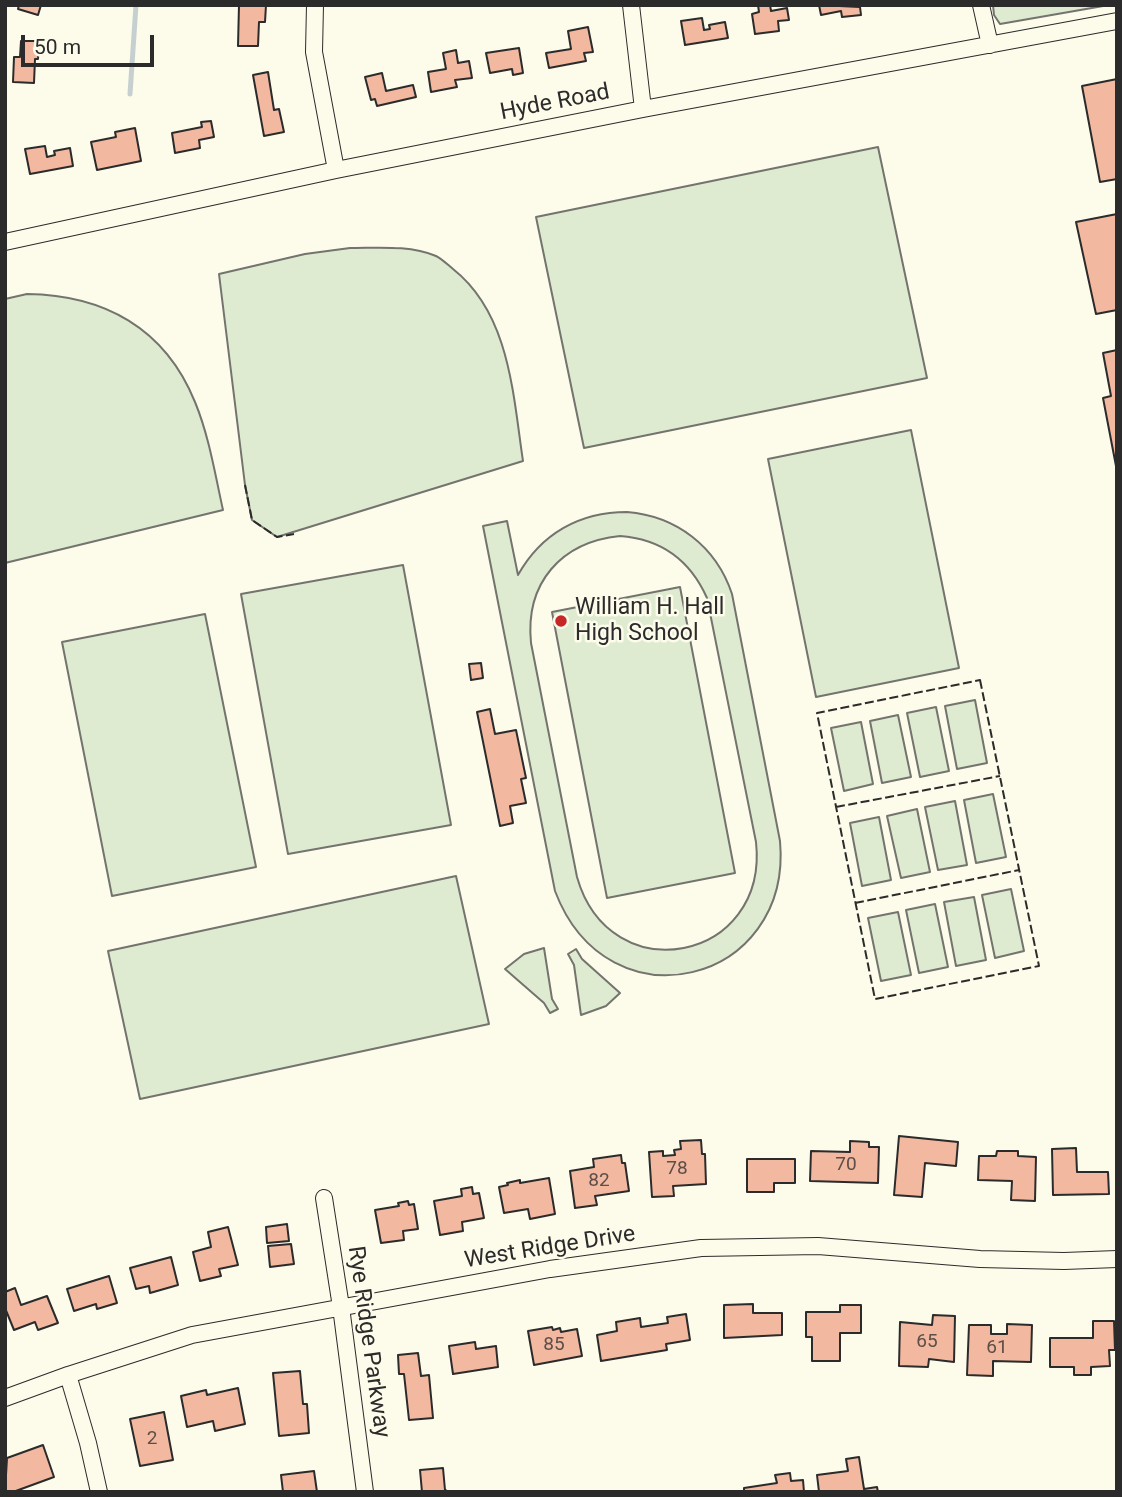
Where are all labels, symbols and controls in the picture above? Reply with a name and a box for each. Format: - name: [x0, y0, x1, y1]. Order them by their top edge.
- scale bar: [24, 21, 158, 65]
- text: 50 m: [34, 35, 81, 59]
- street label: Hyde Road: [498, 79, 612, 127]
- place label: William H. Hall High School: [575, 594, 724, 648]
- marker: William H. Hall High School: [553, 613, 569, 629]
- house number: 70: [835, 1154, 857, 1176]
- house number: 78: [666, 1158, 688, 1180]
- house number: 82: [588, 1170, 610, 1192]
- street label: West Ridge Drive: [463, 1221, 637, 1275]
- street label: Rye Ridge Parkway: [341, 1244, 395, 1440]
- house number: 65: [916, 1331, 938, 1353]
- house number: 85: [543, 1334, 565, 1356]
- house number: 61: [986, 1337, 1008, 1359]
- house number: 2: [147, 1428, 157, 1450]

